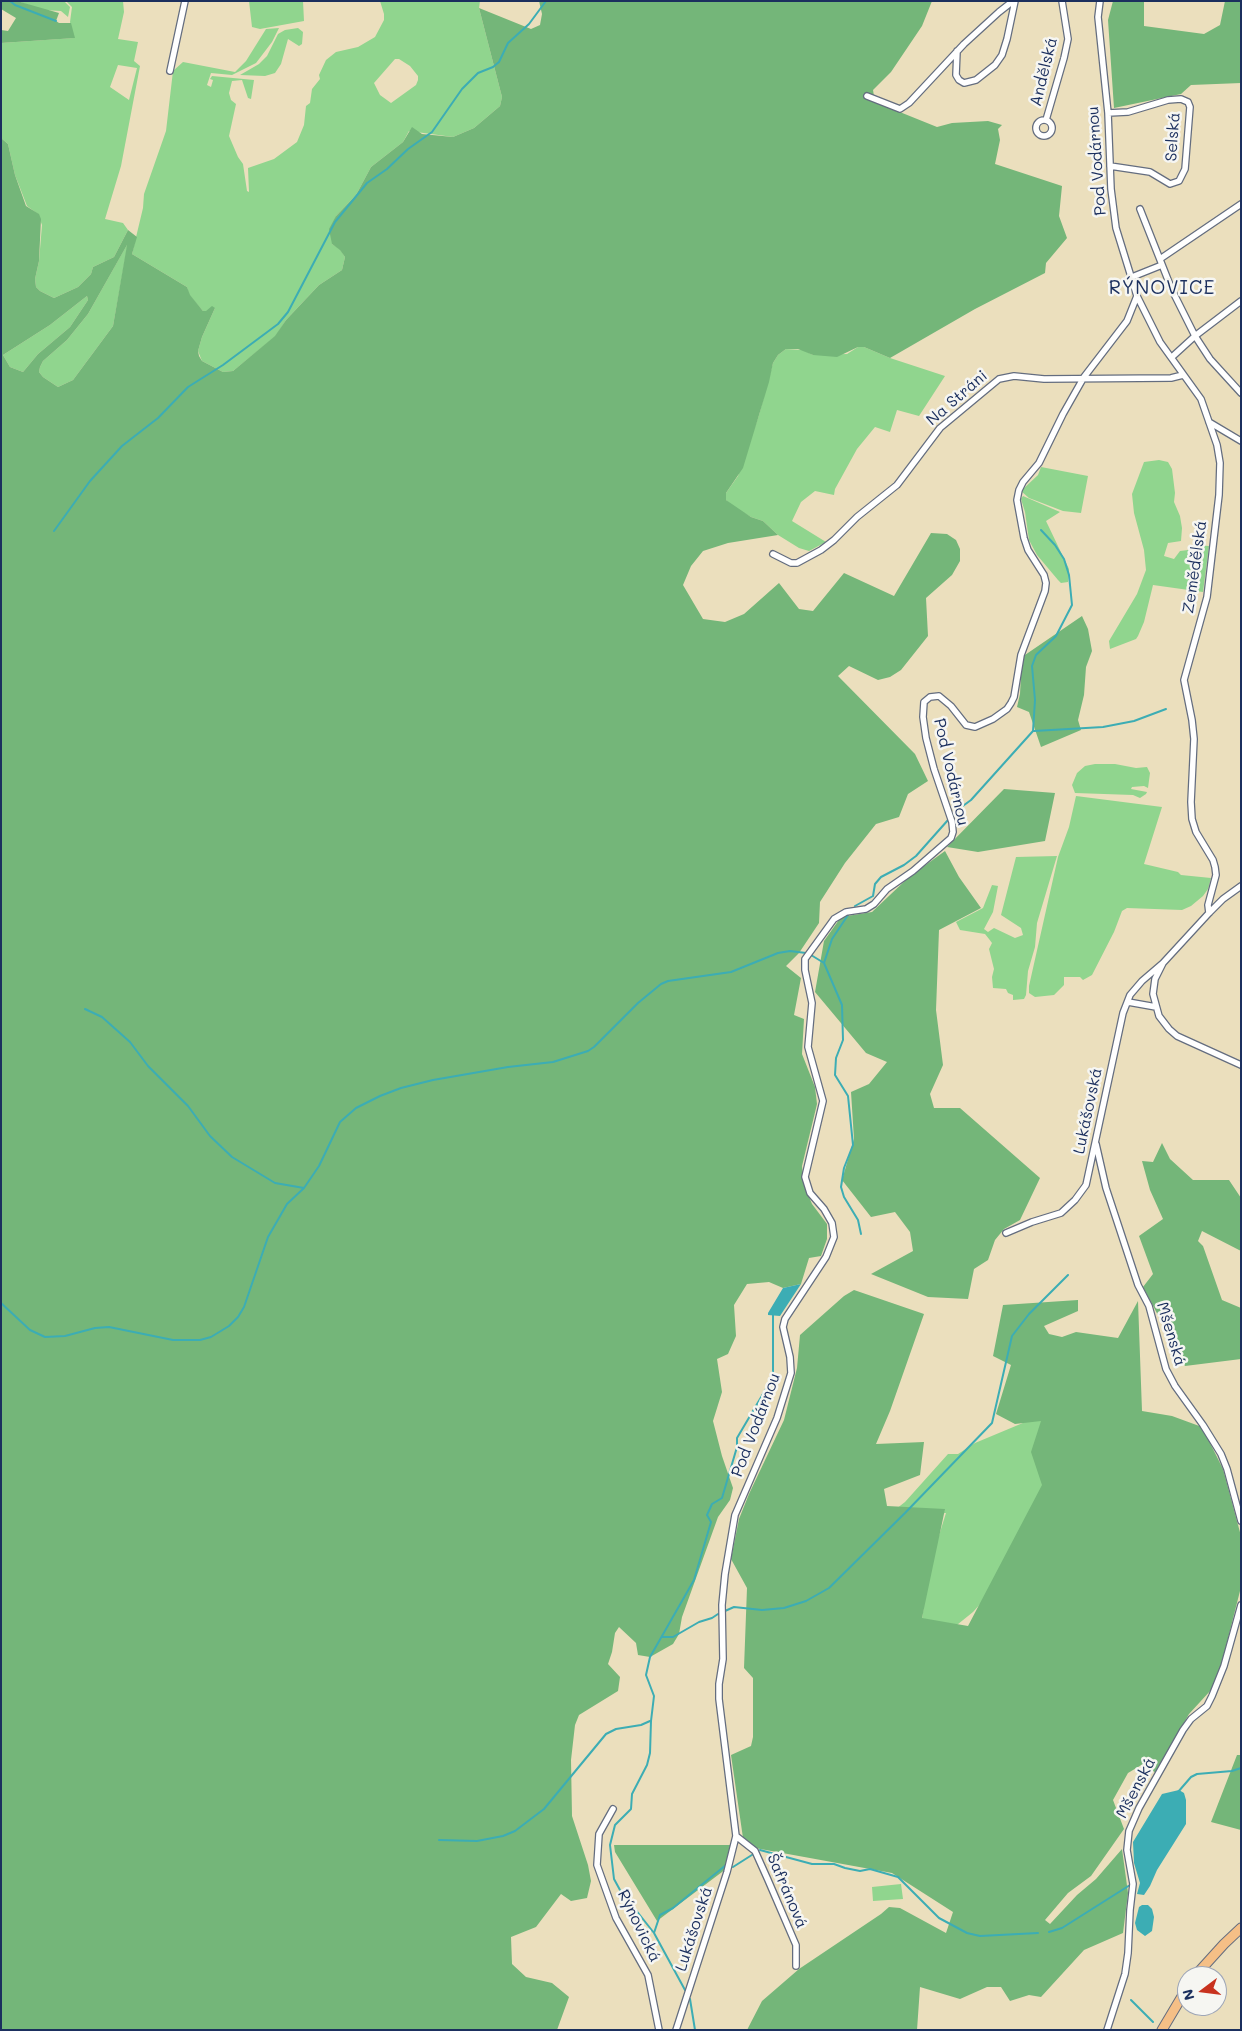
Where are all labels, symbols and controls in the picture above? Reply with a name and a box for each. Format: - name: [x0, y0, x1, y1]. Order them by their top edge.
- street label: Andělská: [1026, 36, 1062, 108]
- street label: Pod Vodárnou: [1084, 106, 1110, 216]
- street label: Selská: [1162, 112, 1184, 162]
- district label: RÝNOVICE: [1108, 277, 1216, 299]
- street label: Na Stráni: [923, 366, 991, 430]
- street label: Zemědělská: [1179, 519, 1211, 615]
- street label: Pod Vodárnou: [929, 716, 973, 828]
- street label: Lukášovská: [1070, 1066, 1106, 1156]
- street label: Mšenská: [1152, 1300, 1190, 1368]
- street label: Pod Vodárnou: [727, 1370, 785, 1480]
- street label: Mšenská: [1112, 1754, 1160, 1822]
- street label: Šafránová: [763, 1851, 811, 1931]
- street label: Lukášovská: [671, 1884, 717, 1974]
- street label: Rýnovická: [613, 1887, 665, 1965]
- north arrow: [1177, 1966, 1227, 2016]
- text: N: [1177, 1987, 1199, 2002]

